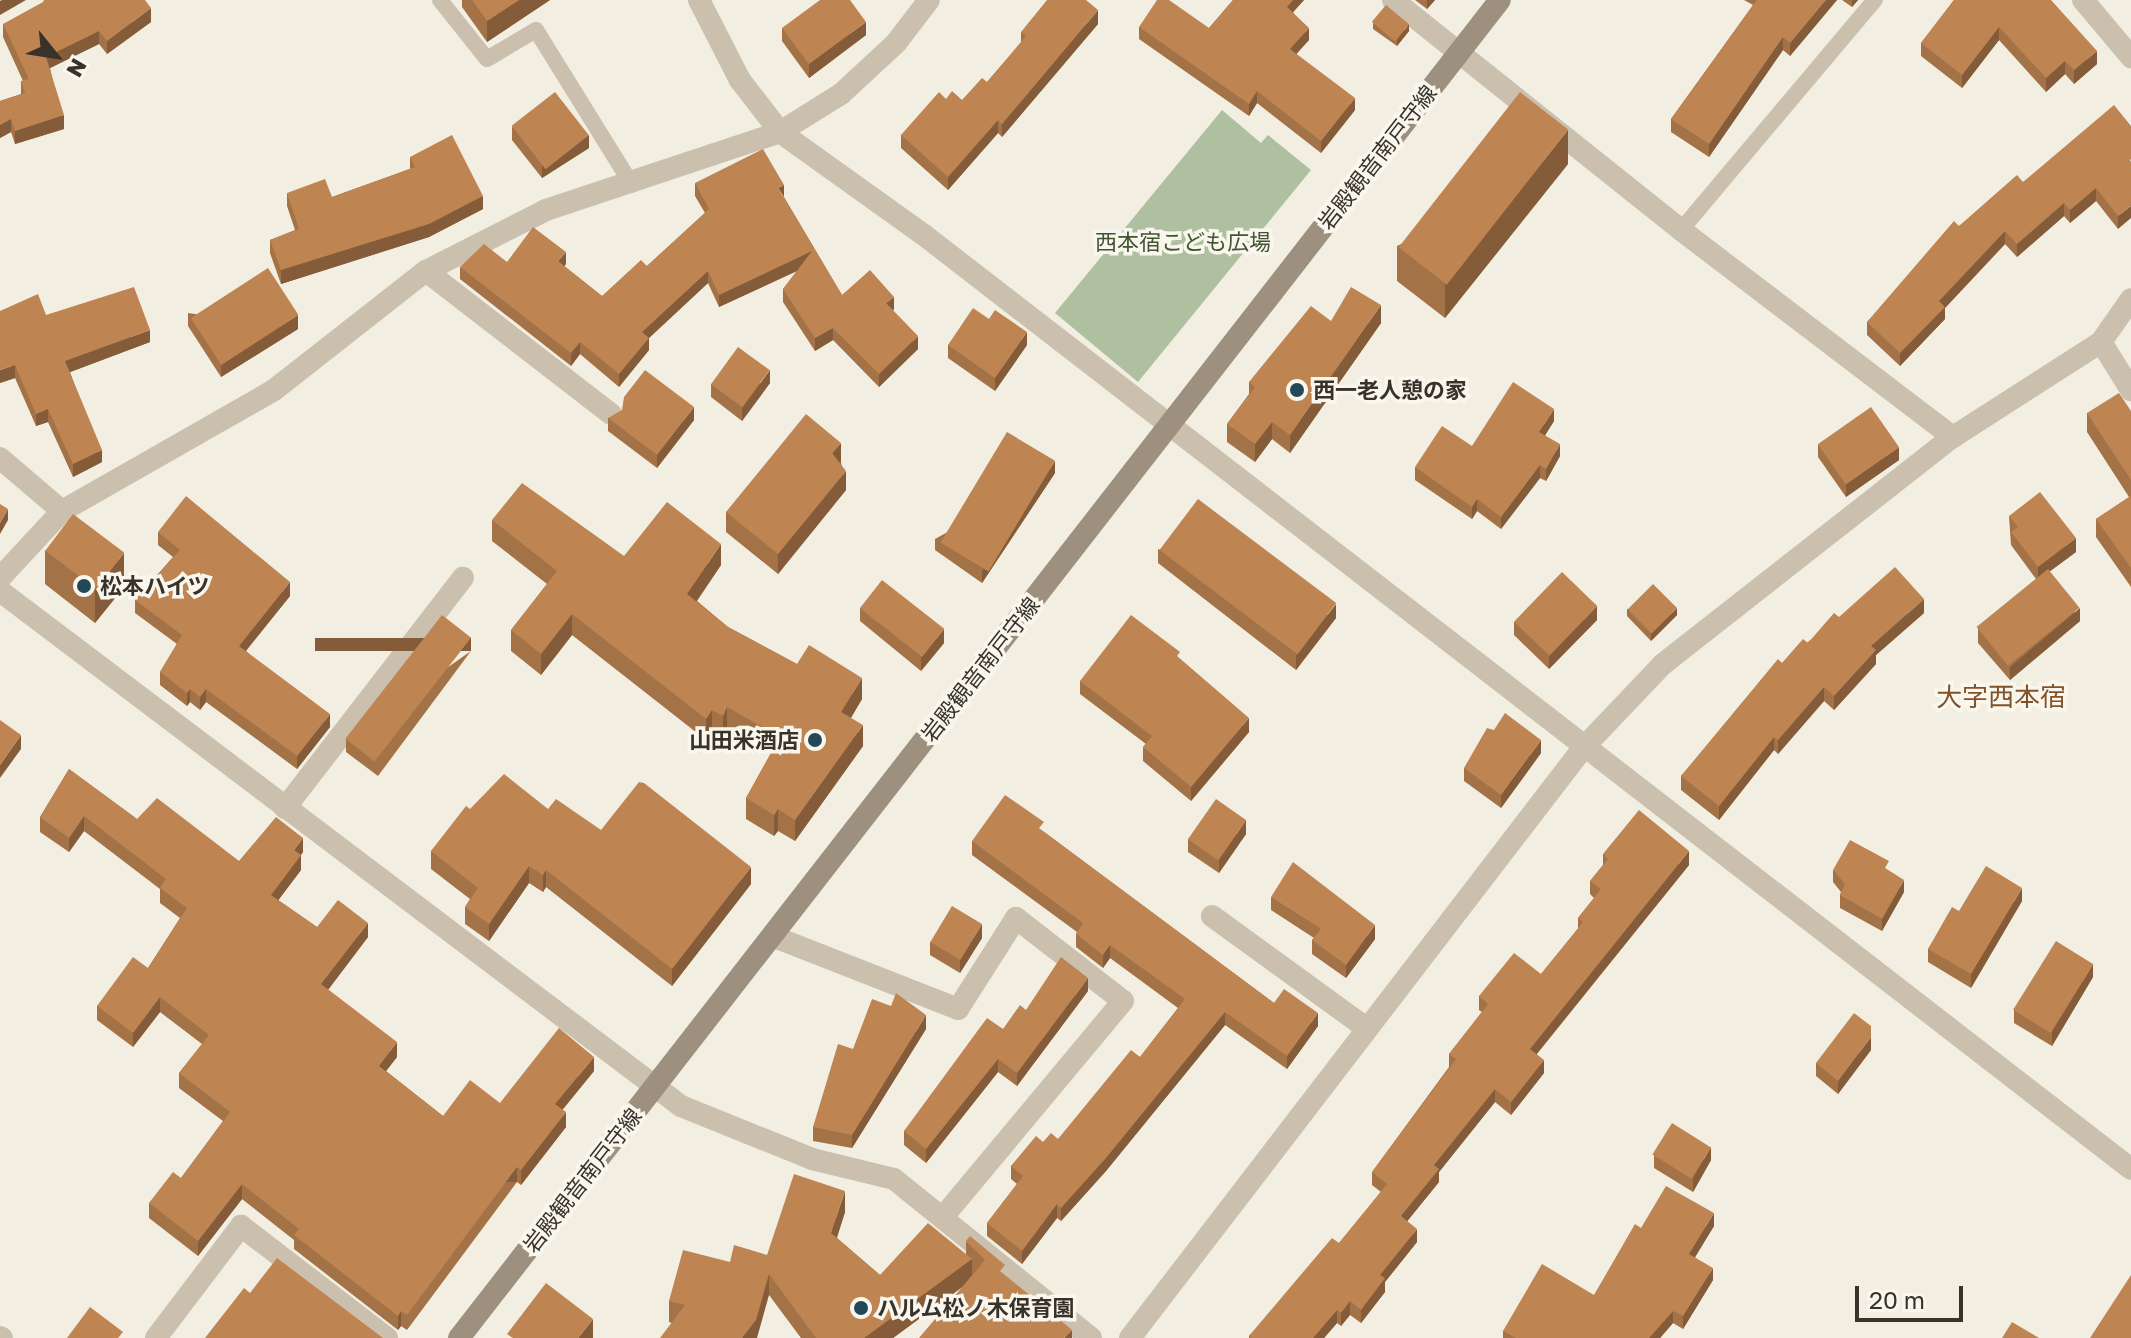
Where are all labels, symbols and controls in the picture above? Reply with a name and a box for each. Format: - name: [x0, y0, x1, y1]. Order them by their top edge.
- north arrow: [16, 16, 96, 96]
- text: N: [61, 54, 93, 82]
- street label: 岩殿観音南戸守線: [1312, 80, 1442, 234]
- park label: 西本宿こども広場: [1095, 229, 1271, 255]
- place label: 西一老人憩の家: [1313, 377, 1467, 403]
- marker: 西一老人憩の家: [1288, 381, 1306, 399]
- place label: 松本ハイツ: [100, 573, 210, 599]
- marker: 松本ハイツ: [75, 577, 93, 595]
- street label: 岩殿観音南戸守線: [915, 592, 1045, 746]
- district label: 大字西本宿: [1936, 681, 2066, 713]
- place label: 山田米酒店: [689, 727, 799, 753]
- marker: 山田米酒店: [806, 731, 824, 749]
- street label: 岩殿観音南戸守線: [517, 1103, 647, 1257]
- scale bar: [1859, 1270, 1967, 1320]
- text: 20 m: [1869, 1285, 1925, 1314]
- place label: ハルム松ノ木保育園: [877, 1295, 1075, 1321]
- marker: ハルム松ノ木保育園: [852, 1299, 870, 1317]

